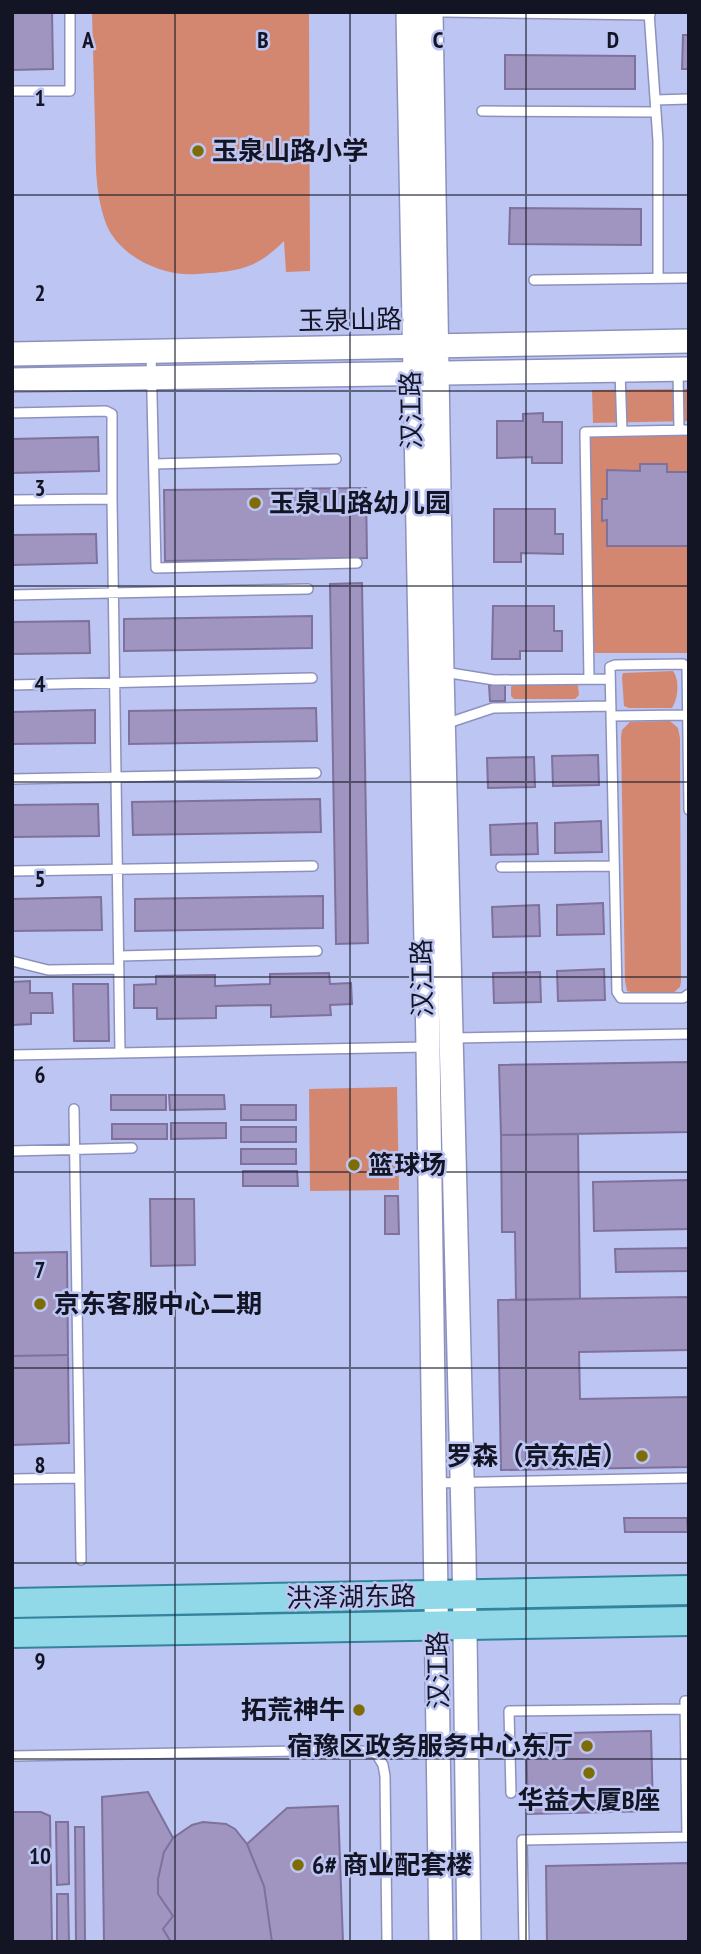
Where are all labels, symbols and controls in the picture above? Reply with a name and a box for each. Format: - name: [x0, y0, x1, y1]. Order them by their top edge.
- text: A: [81, 25, 94, 54]
- text: B: [257, 25, 269, 54]
- text: C: [433, 25, 444, 54]
- text: D: [607, 25, 619, 54]
- text: 1: [35, 83, 46, 112]
- place label: 玉泉山路小学: [212, 134, 368, 167]
- marker: 玉泉山路小学: [190, 143, 206, 159]
- text: 2: [35, 278, 46, 307]
- street label: 玉泉山路: [298, 302, 402, 337]
- street label: 汉江路: [393, 371, 428, 449]
- text: 3: [35, 473, 46, 502]
- place label: 玉泉山路幼儿园: [269, 486, 451, 519]
- marker: 玉泉山路幼儿园: [247, 495, 263, 511]
- text: 4: [35, 669, 46, 698]
- text: 5: [35, 864, 46, 893]
- street label: 汉江路: [404, 939, 439, 1017]
- text: 6: [35, 1060, 46, 1089]
- place label: 篮球场: [368, 1148, 446, 1181]
- marker: 篮球场: [346, 1157, 362, 1173]
- text: 7: [35, 1255, 46, 1284]
- place label: 京东客服中心二期: [54, 1287, 262, 1320]
- marker: 京东客服中心二期: [32, 1296, 48, 1312]
- place label: 罗森（京东店）: [446, 1439, 628, 1472]
- marker: 罗森（京东店）: [634, 1448, 650, 1464]
- text: 8: [35, 1450, 46, 1479]
- street label: 洪泽湖东路: [286, 1579, 416, 1614]
- street label: 汉江路: [420, 1631, 455, 1709]
- text: 9: [35, 1646, 46, 1675]
- place label: 拓荒神牛: [241, 1693, 345, 1726]
- marker: 拓荒神牛: [351, 1702, 367, 1718]
- place label: 宿豫区政务服务中心东厅: [287, 1729, 573, 1762]
- marker: 宿豫区政务服务中心东厅: [579, 1738, 595, 1754]
- marker: 华益大厦B座: [581, 1765, 597, 1781]
- place label: 华益大厦B座: [518, 1783, 660, 1816]
- text: 10: [29, 1841, 51, 1870]
- place label: 6# 商业配套楼: [312, 1848, 472, 1881]
- marker: 6# 商业配套楼: [290, 1857, 306, 1873]

